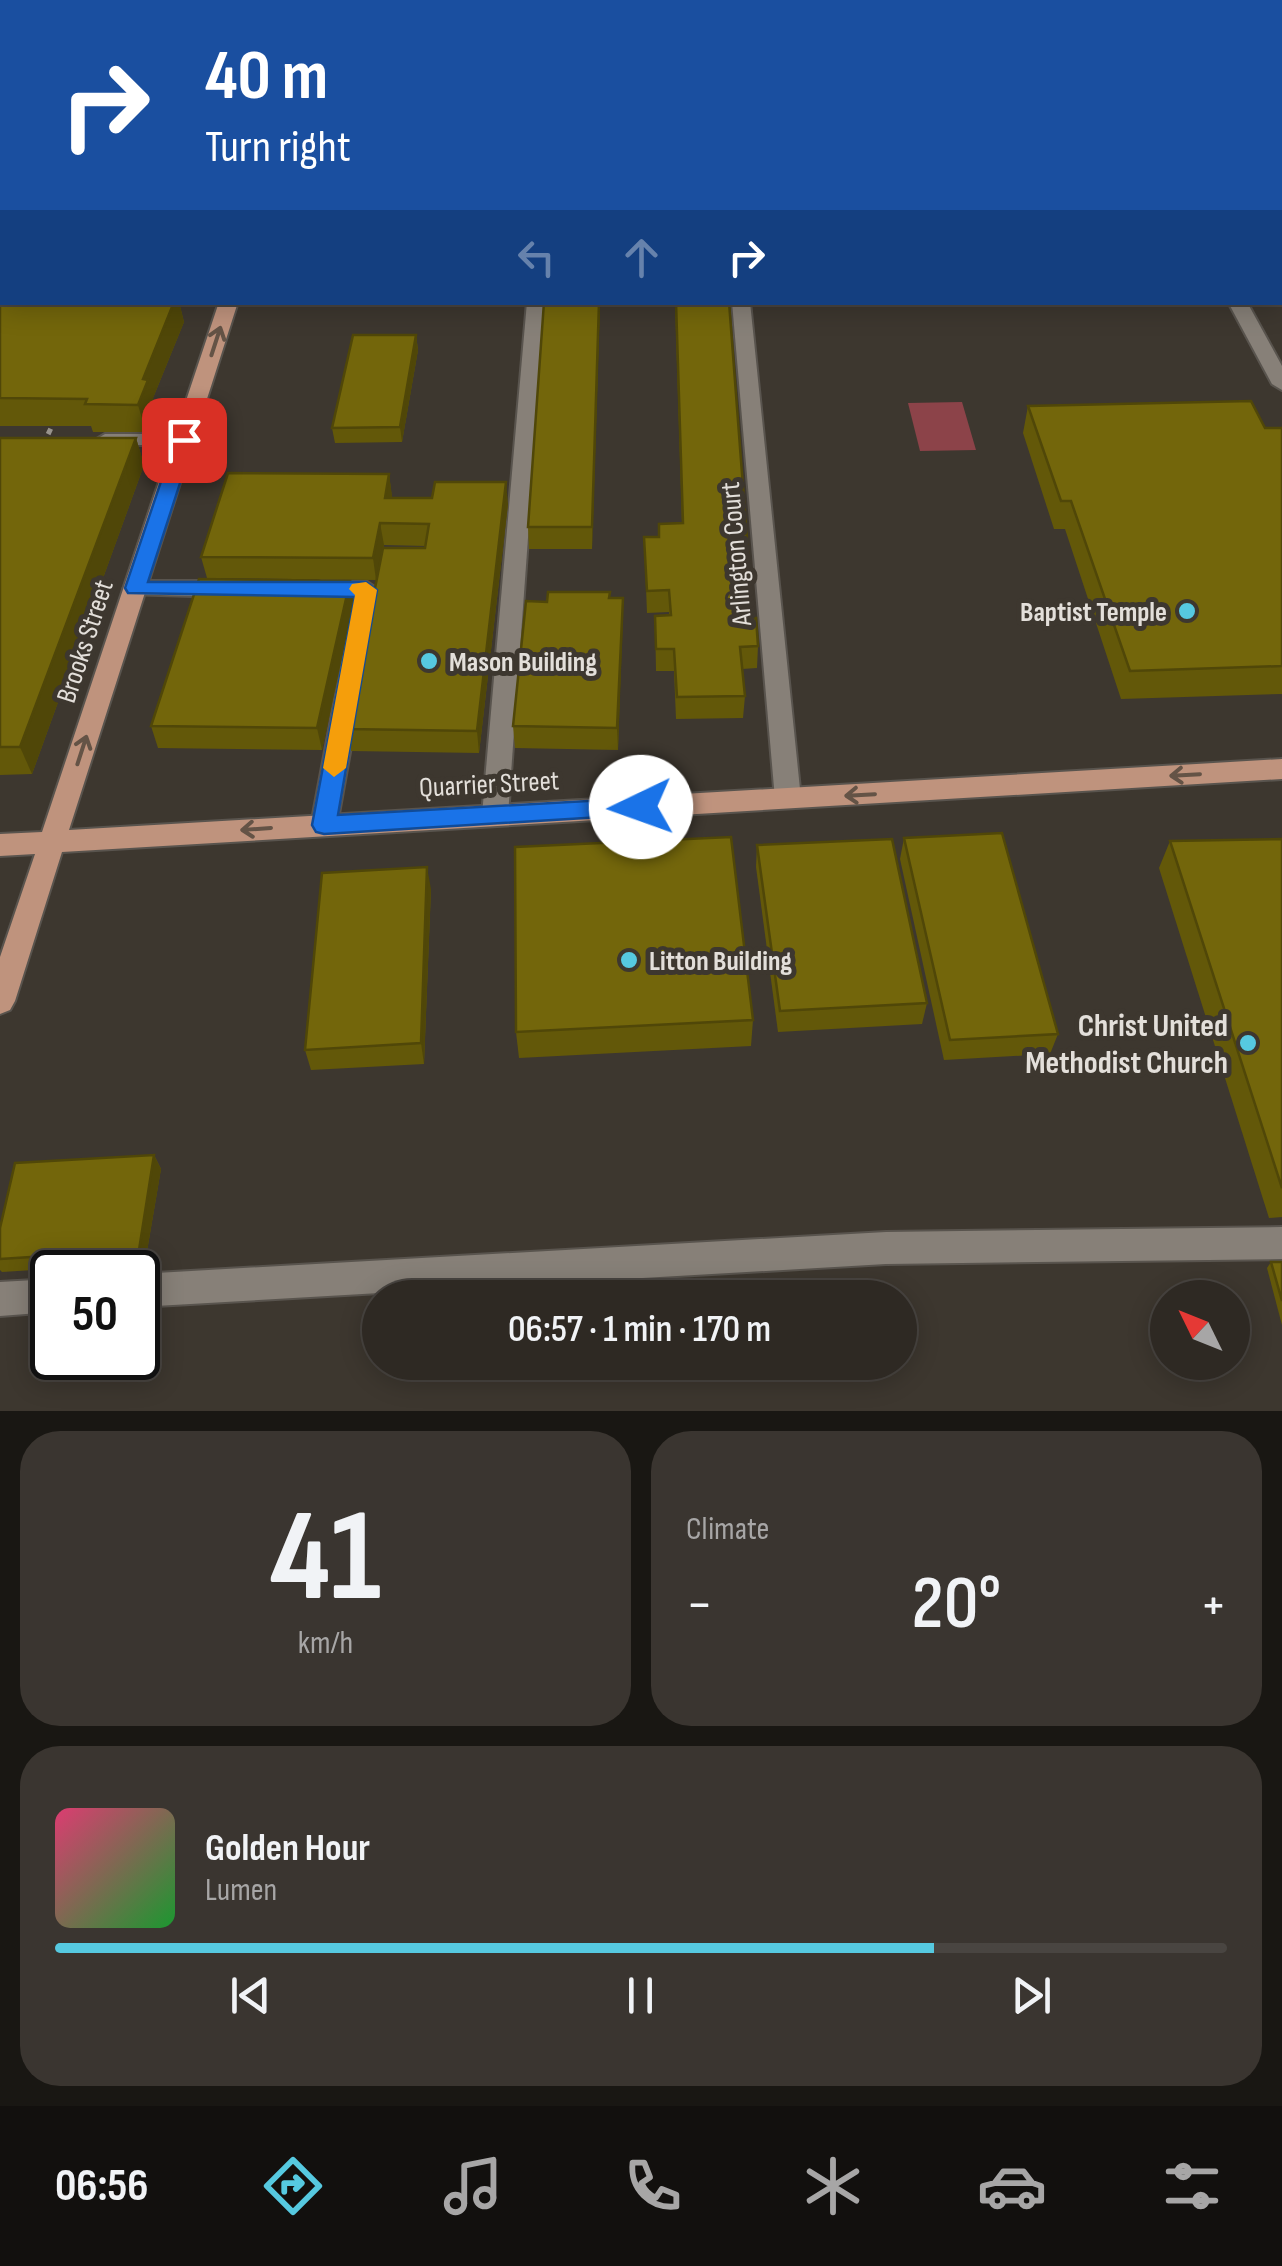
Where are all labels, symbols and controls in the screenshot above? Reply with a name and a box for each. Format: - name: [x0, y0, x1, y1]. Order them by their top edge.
- text: 40 m: [205, 35, 328, 119]
- icon: right: [40, 40, 170, 170]
- text: Turn right: [205, 120, 351, 175]
- icon: left: [509, 230, 564, 285]
- icon: ahead: [614, 230, 669, 285]
- icon: right: [719, 230, 774, 285]
- one-way arrow: [209, 326, 227, 358]
- pin: [142, 398, 227, 483]
- icon: arrive: [157, 413, 212, 468]
- street label: Arlington Court: [714, 480, 759, 628]
- street label: Brooks Street: [50, 576, 121, 707]
- place label: Baptist Temple: [1020, 596, 1167, 629]
- marker: Baptist Temple: [1176, 600, 1198, 622]
- place label: Mason Building: [449, 646, 597, 679]
- marker: Mason Building: [418, 650, 440, 672]
- one-way arrow: [75, 735, 93, 766]
- position arrow: [589, 755, 693, 859]
- street label: Quarrier Street: [418, 764, 560, 805]
- one-way arrow: [1169, 766, 1201, 785]
- one-way arrow: [845, 786, 877, 805]
- one-way arrow: [241, 820, 273, 839]
- place label: Litton Building: [649, 945, 792, 978]
- marker: Litton Building: [618, 949, 640, 971]
- place label: Christ United Methodist Church: [1025, 1007, 1228, 1083]
- marker: Christ United Methodist Church: [1237, 1032, 1259, 1054]
- speed limit sign: 50: [30, 1250, 160, 1380]
- north arrow: [1150, 1280, 1250, 1380]
- map controls: [1150, 1280, 1250, 1380]
- text: 06:57 · 1 min · 170 m: [508, 1307, 771, 1352]
- text: 41: [270, 1481, 381, 1637]
- text: Climate: [686, 1510, 769, 1549]
- text: 20°: [912, 1559, 1001, 1650]
- text: −: [686, 1572, 713, 1639]
- text: +: [1200, 1572, 1227, 1639]
- text: km/h: [298, 1624, 353, 1663]
- text: Golden Hour: [205, 1826, 370, 1871]
- text: Lumen: [205, 1871, 277, 1910]
- icon: previous: [223, 1968, 278, 2023]
- icon: pause: [613, 1968, 668, 2023]
- icon: next: [1004, 1968, 1059, 2023]
- icon: directions: [258, 2151, 328, 2221]
- icon: music: [438, 2151, 508, 2221]
- icon: phone: [618, 2151, 688, 2221]
- icon: climate: [798, 2151, 868, 2221]
- icon: car: [977, 2151, 1047, 2221]
- icon: filters: [1157, 2151, 1227, 2221]
- text: 06:56: [55, 2159, 148, 2214]

